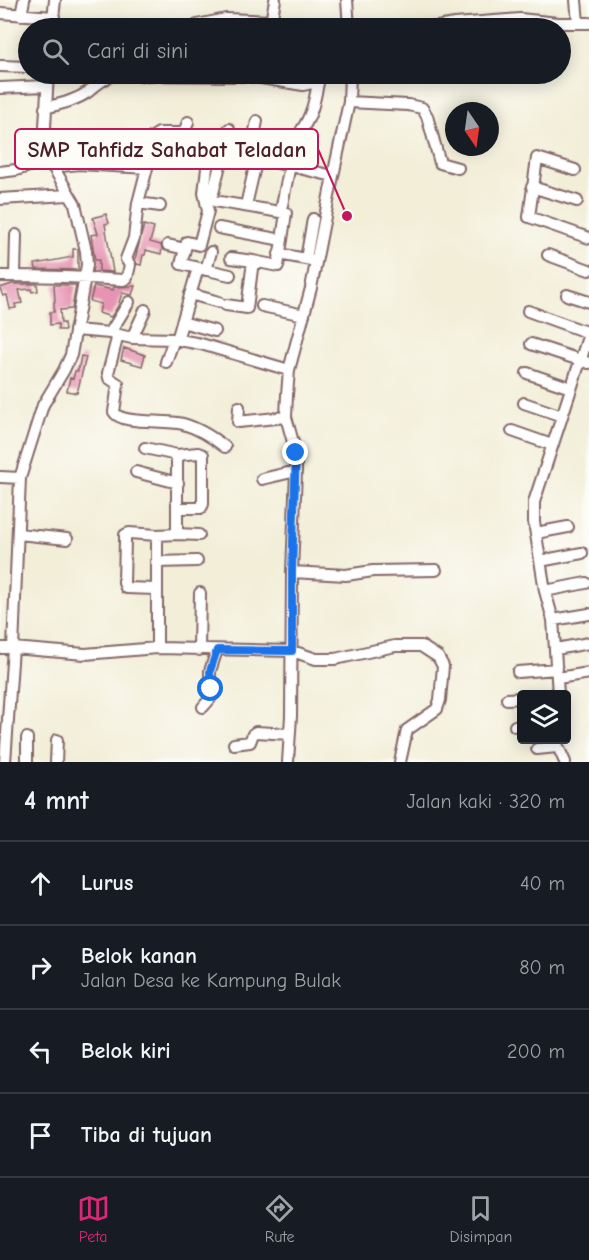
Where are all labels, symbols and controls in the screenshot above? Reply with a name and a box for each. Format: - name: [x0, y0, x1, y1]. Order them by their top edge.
- search box: [18, 18, 571, 84]
- icon: search: [39, 35, 72, 68]
- text: Cari di sini: [87, 38, 188, 64]
- north arrow: [445, 102, 499, 156]
- callout: SMP Tahfidz Sahabat Teladan: [15, 129, 318, 169]
- text: SMP Tahfidz Sahabat Teladan: [28, 137, 306, 163]
- route end: [282, 439, 308, 465]
- route start: [197, 675, 223, 701]
- map controls: [517, 690, 571, 744]
- button: layers: [517, 690, 571, 744]
- text: 4 mnt: [24, 786, 89, 816]
- text: Jalan kaki · 320 m: [406, 790, 565, 813]
- icon: ahead: [24, 867, 57, 900]
- text: Lurus: [81, 870, 133, 896]
- text: 40 m: [520, 872, 565, 895]
- text: Belok kanan: [81, 943, 197, 969]
- icon: right: [24, 951, 57, 984]
- text: 80 m: [519, 956, 565, 979]
- text: Jalan Desa ke Kampung Bulak: [81, 969, 341, 992]
- icon: left: [24, 1035, 57, 1068]
- text: Belok kiri: [81, 1038, 171, 1064]
- text: 200 m: [507, 1040, 565, 1063]
- icon: arrive: [24, 1119, 57, 1152]
- text: Tiba di tujuan: [81, 1122, 212, 1148]
- tab: Peta: [77, 1192, 110, 1246]
- tab: Rute: [263, 1192, 296, 1246]
- tab: Disimpan: [449, 1192, 512, 1246]

